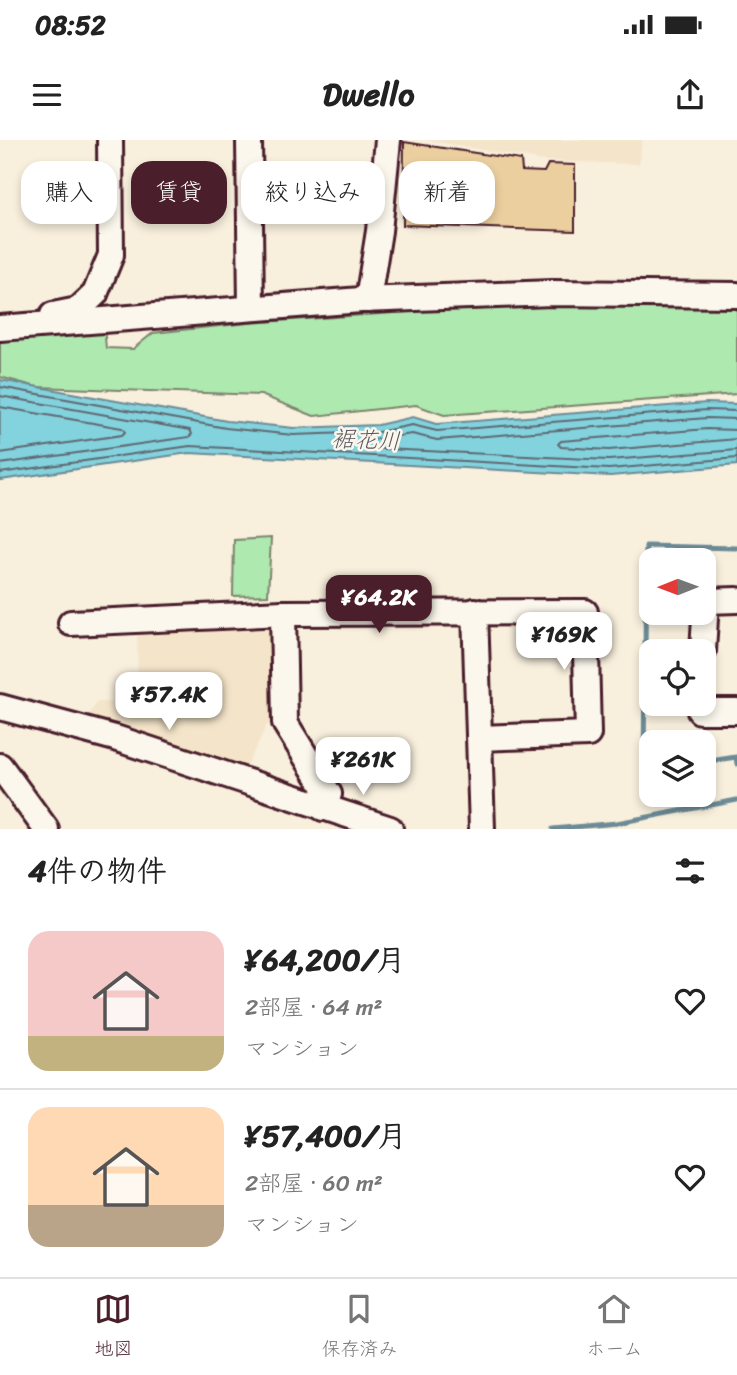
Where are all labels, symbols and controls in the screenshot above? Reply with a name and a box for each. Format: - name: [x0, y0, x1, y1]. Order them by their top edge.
- text: 08:52: [35, 2, 106, 48]
- text: Dwello: [322, 66, 415, 123]
- icon: menu: [28, 76, 66, 114]
- icon: share: [671, 76, 709, 114]
- chip: 購入: [21, 161, 117, 224]
- chip: 賃貸: [131, 161, 227, 224]
- chip: 絞り込み: [241, 161, 385, 224]
- chip: 新着: [399, 161, 495, 224]
- water label: 裾花川: [331, 418, 401, 462]
- north arrow: [639, 548, 716, 625]
- map controls: [639, 548, 716, 807]
- pin: ¥64.2K: [322, 575, 436, 635]
- text: ¥64.2K: [342, 577, 416, 618]
- pin: ¥169K: [515, 612, 613, 672]
- text: ¥169K: [532, 614, 596, 655]
- button: locate: [639, 639, 716, 716]
- pin: ¥57.4K: [112, 672, 226, 732]
- text: ¥57.4K: [131, 674, 207, 715]
- button: layers: [639, 730, 716, 807]
- pin: ¥261K: [314, 738, 412, 797]
- text: ¥261K: [332, 739, 394, 780]
- text: 4件の物件: [28, 844, 167, 898]
- icon: filters: [671, 852, 709, 890]
- text: ¥64,200/月: [245, 933, 406, 987]
- icon: home: [84, 959, 168, 1043]
- icon: heart: [671, 982, 709, 1020]
- text: 2部屋 · 64 m²: [245, 987, 383, 1028]
- text: マンション: [245, 1028, 359, 1069]
- text: ¥57,400/月: [245, 1109, 407, 1163]
- icon: home: [84, 1135, 168, 1219]
- icon: heart: [671, 1158, 709, 1196]
- text: 2部屋 · 60 m²: [245, 1163, 383, 1204]
- text: マンション: [245, 1204, 359, 1245]
- tab: 地図: [94, 1290, 132, 1365]
- tab: 保存済み: [321, 1290, 397, 1365]
- tab: ホーム: [586, 1290, 643, 1365]

